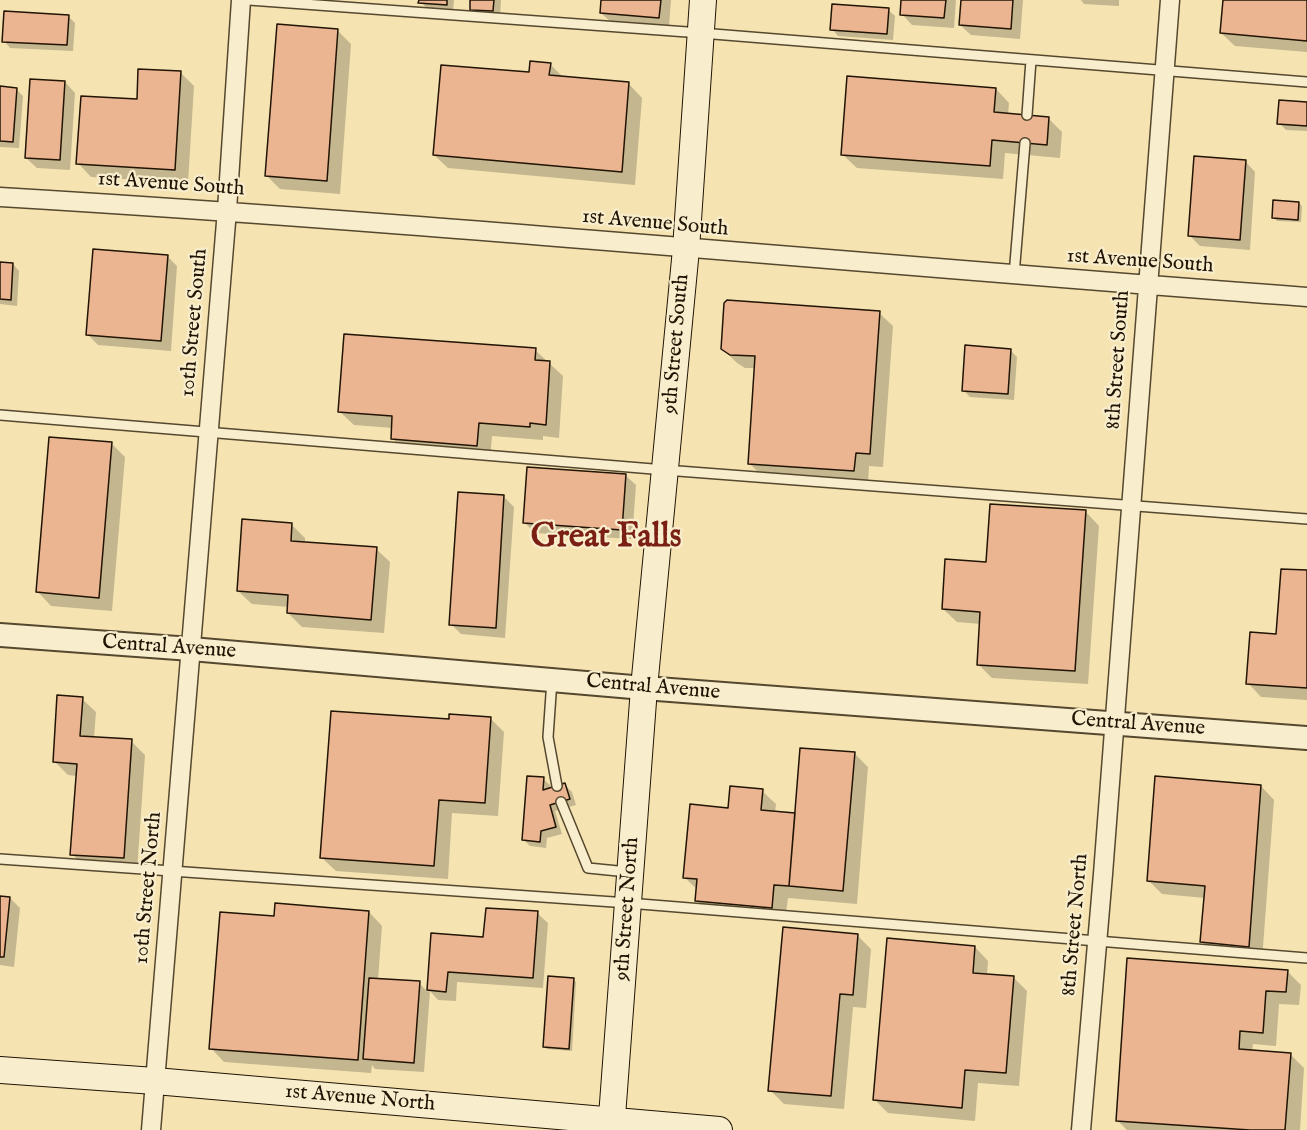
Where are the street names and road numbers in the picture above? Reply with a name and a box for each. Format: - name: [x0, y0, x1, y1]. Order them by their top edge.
- street label: 1st Avenue South: [97, 167, 245, 203]
- street label: 1st Avenue South: [581, 205, 729, 243]
- street label: 1st Avenue South: [1066, 244, 1214, 280]
- street label: 10th Street South: [176, 248, 214, 398]
- street label: 9th Street South: [658, 273, 696, 415]
- street label: 8th Street South: [1102, 290, 1136, 430]
- street label: Central Avenue: [101, 631, 237, 665]
- street label: Central Avenue: [585, 670, 721, 706]
- street label: Central Avenue: [1070, 708, 1206, 742]
- street label: 10th Street North: [130, 811, 168, 965]
- street label: 9th Street North: [610, 836, 646, 982]
- street label: 8th Street North: [1057, 853, 1095, 997]
- street label: 1st Avenue North: [284, 1080, 436, 1118]

